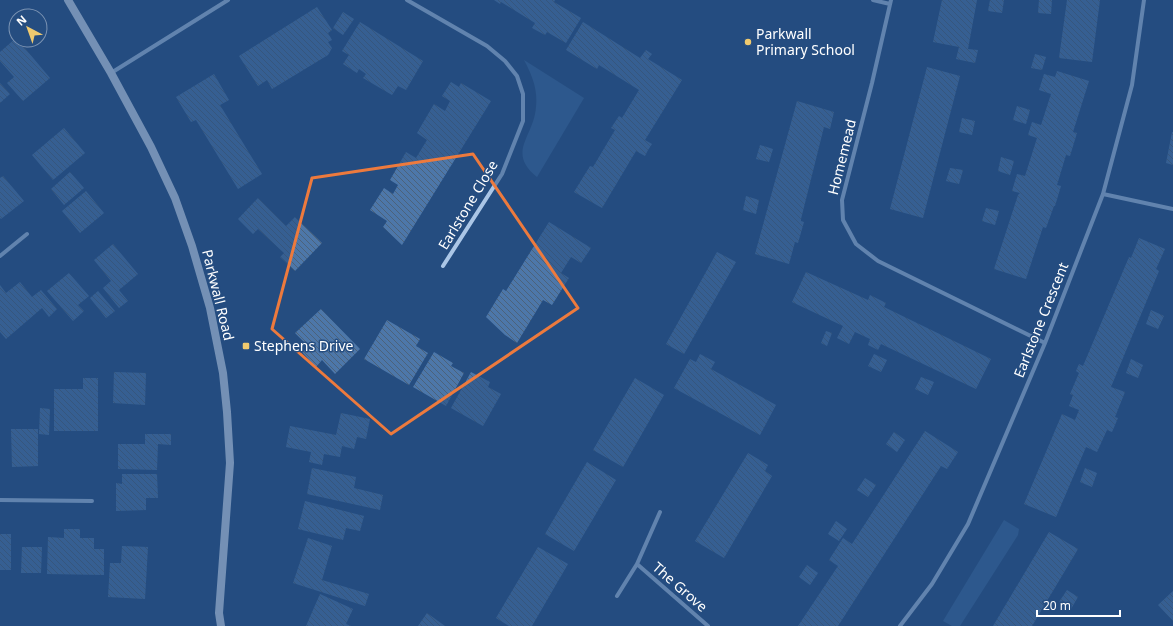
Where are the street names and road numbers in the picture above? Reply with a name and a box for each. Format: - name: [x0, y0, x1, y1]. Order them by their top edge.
- street label: Homemead: [823, 117, 860, 197]
- street label: Earlstone Close: [433, 156, 502, 253]
- street label: Parkwall Road: [198, 247, 239, 342]
- street label: Earlstone Crescent: [1009, 259, 1072, 380]
- street label: The Grove: [649, 558, 712, 616]

